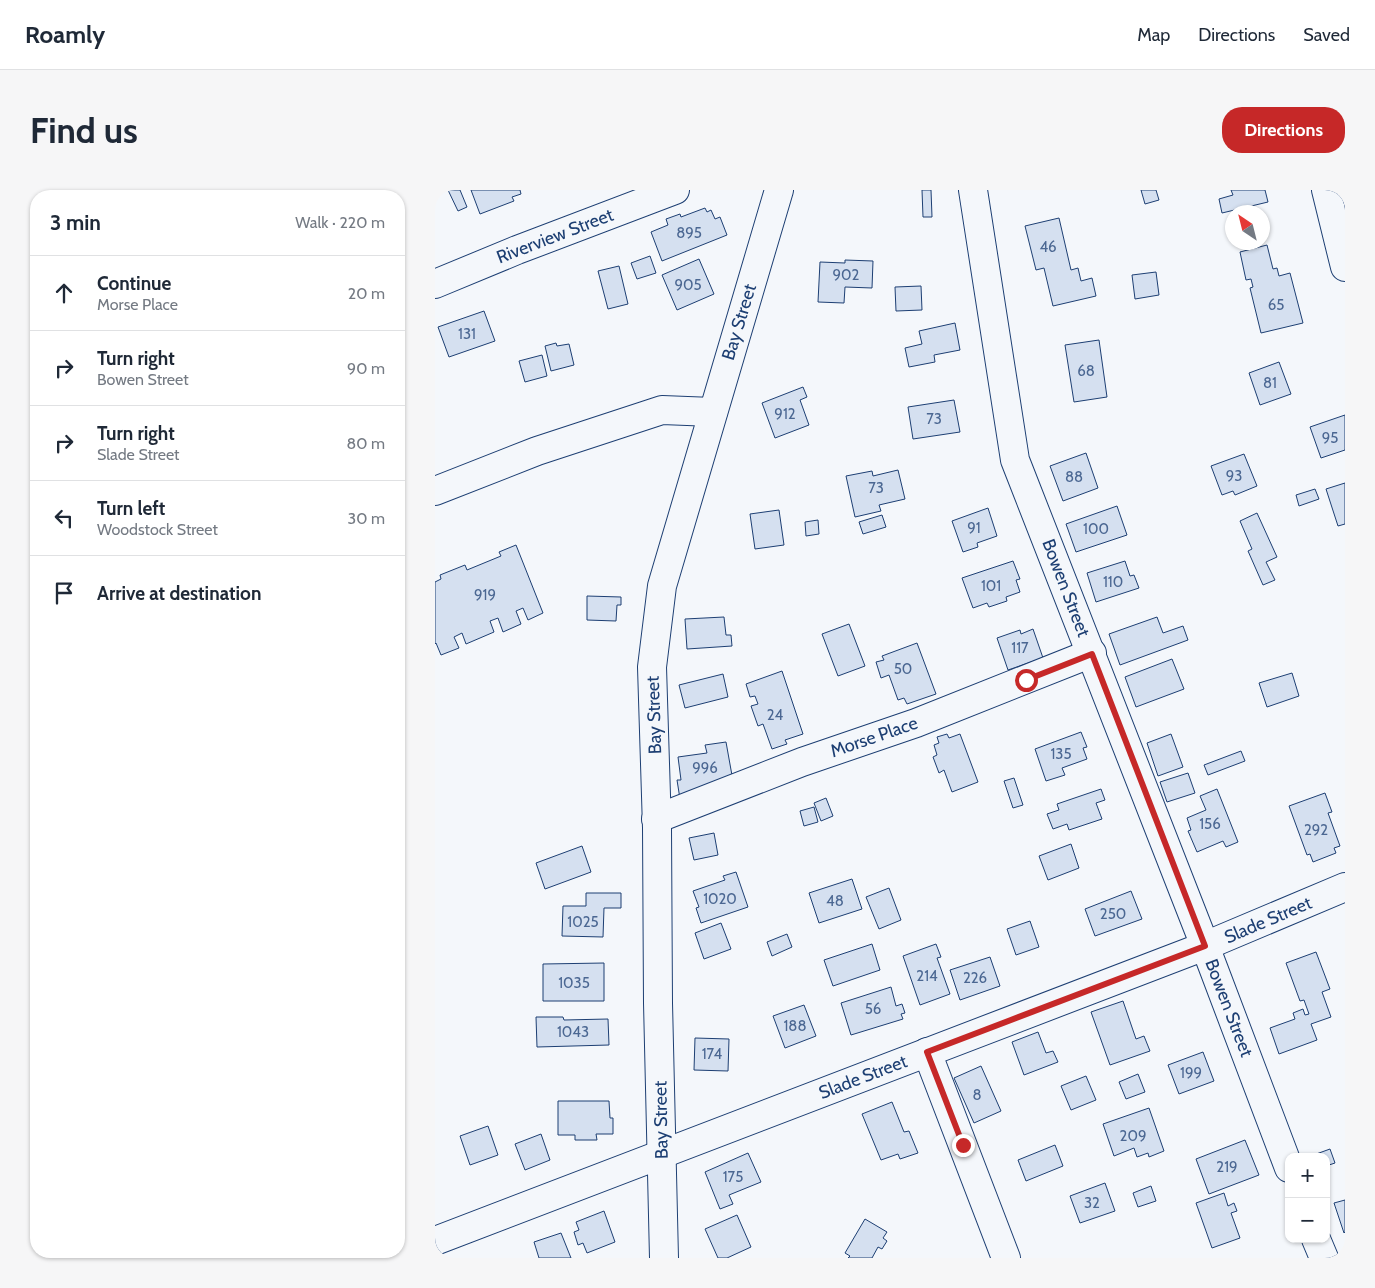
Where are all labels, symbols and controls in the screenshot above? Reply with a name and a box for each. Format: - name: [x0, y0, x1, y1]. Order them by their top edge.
- text: Roamly: [25, 20, 105, 49]
- text: Map: [1137, 24, 1170, 46]
- text: Directions: [1198, 24, 1275, 46]
- text: Saved: [1303, 24, 1350, 46]
- button: Directions: [1222, 107, 1345, 153]
- text: Find us: [30, 109, 138, 152]
- street label: Riverview Street: [493, 204, 617, 268]
- north arrow: [1225, 205, 1270, 250]
- text: 3 min: [50, 210, 101, 235]
- text: Walk · 220 m: [295, 213, 385, 232]
- house number: 895: [676, 224, 702, 242]
- house number: 46: [1039, 238, 1057, 256]
- house number: 902: [833, 266, 860, 284]
- text: Continue: [97, 272, 171, 295]
- house number: 905: [674, 276, 702, 294]
- icon: ahead: [50, 279, 78, 307]
- street label: Bay Street: [717, 281, 761, 363]
- text: 20 m: [348, 284, 385, 303]
- text: Morse Place: [97, 295, 178, 314]
- house number: 65: [1268, 296, 1284, 314]
- house number: 131: [458, 325, 476, 343]
- text: Turn right: [97, 347, 175, 370]
- icon: right: [50, 354, 78, 382]
- text: 90 m: [347, 359, 385, 378]
- house number: 68: [1077, 362, 1095, 380]
- text: Bowen Street: [97, 370, 189, 389]
- house number: 81: [1263, 374, 1277, 392]
- house number: 912: [774, 405, 796, 423]
- house number: 73: [926, 410, 942, 428]
- text: Turn right: [97, 422, 175, 445]
- icon: right: [50, 429, 78, 457]
- house number: 95: [1322, 429, 1338, 447]
- text: 80 m: [347, 434, 385, 453]
- text: Slade Street: [97, 445, 180, 464]
- house number: 93: [1226, 467, 1242, 485]
- house number: 88: [1065, 468, 1083, 486]
- house number: 73: [868, 479, 884, 497]
- text: Turn left: [97, 497, 165, 520]
- icon: left: [50, 504, 78, 532]
- text: 30 m: [348, 509, 385, 528]
- house number: 91: [967, 519, 981, 537]
- text: Woodstock Street: [97, 520, 218, 539]
- house number: 100: [1083, 520, 1109, 538]
- street label: Bowen Street: [1037, 536, 1095, 640]
- house number: 110: [1103, 573, 1123, 591]
- house number: 101: [981, 577, 1001, 595]
- icon: arrive: [50, 579, 78, 607]
- text: Arrive at destination: [97, 582, 261, 605]
- house number: 919: [474, 586, 496, 604]
- house number: 117: [1011, 639, 1029, 657]
- house number: 50: [894, 660, 912, 678]
- route start: [1015, 669, 1038, 692]
- street label: Bay Street: [642, 675, 666, 755]
- house number: 24: [767, 706, 784, 724]
- street label: Morse Place: [827, 712, 921, 762]
- house number: 135: [1050, 745, 1072, 763]
- house number: 996: [692, 759, 718, 777]
- house number: 156: [1199, 815, 1221, 833]
- house number: 292: [1304, 821, 1328, 839]
- house number: 1020: [703, 890, 737, 908]
- house number: 48: [826, 892, 844, 910]
- street label: Slade Street: [1221, 892, 1315, 948]
- house number: 250: [1100, 905, 1126, 923]
- house number: 1025: [567, 913, 599, 931]
- street label: Bowen Street: [1200, 956, 1258, 1060]
- house number: 214: [916, 967, 938, 985]
- house number: 226: [963, 969, 987, 987]
- house number: 1035: [558, 974, 590, 992]
- house number: 56: [865, 1000, 881, 1018]
- house number: 188: [783, 1017, 807, 1035]
- house number: 1043: [557, 1023, 589, 1041]
- house number: 174: [702, 1045, 723, 1063]
- street label: Slade Street: [816, 1050, 910, 1104]
- house number: 199: [1180, 1064, 1202, 1082]
- street label: Bay Street: [649, 1081, 673, 1159]
- house number: 8: [972, 1086, 982, 1104]
- house number: 209: [1120, 1127, 1146, 1145]
- route end: [952, 1134, 975, 1157]
- map controls: [1285, 1153, 1330, 1243]
- button: +: [1285, 1153, 1330, 1198]
- house number: 219: [1216, 1158, 1238, 1176]
- house number: 175: [723, 1168, 743, 1186]
- house number: 32: [1084, 1194, 1100, 1212]
- button: −: [1285, 1198, 1330, 1243]

